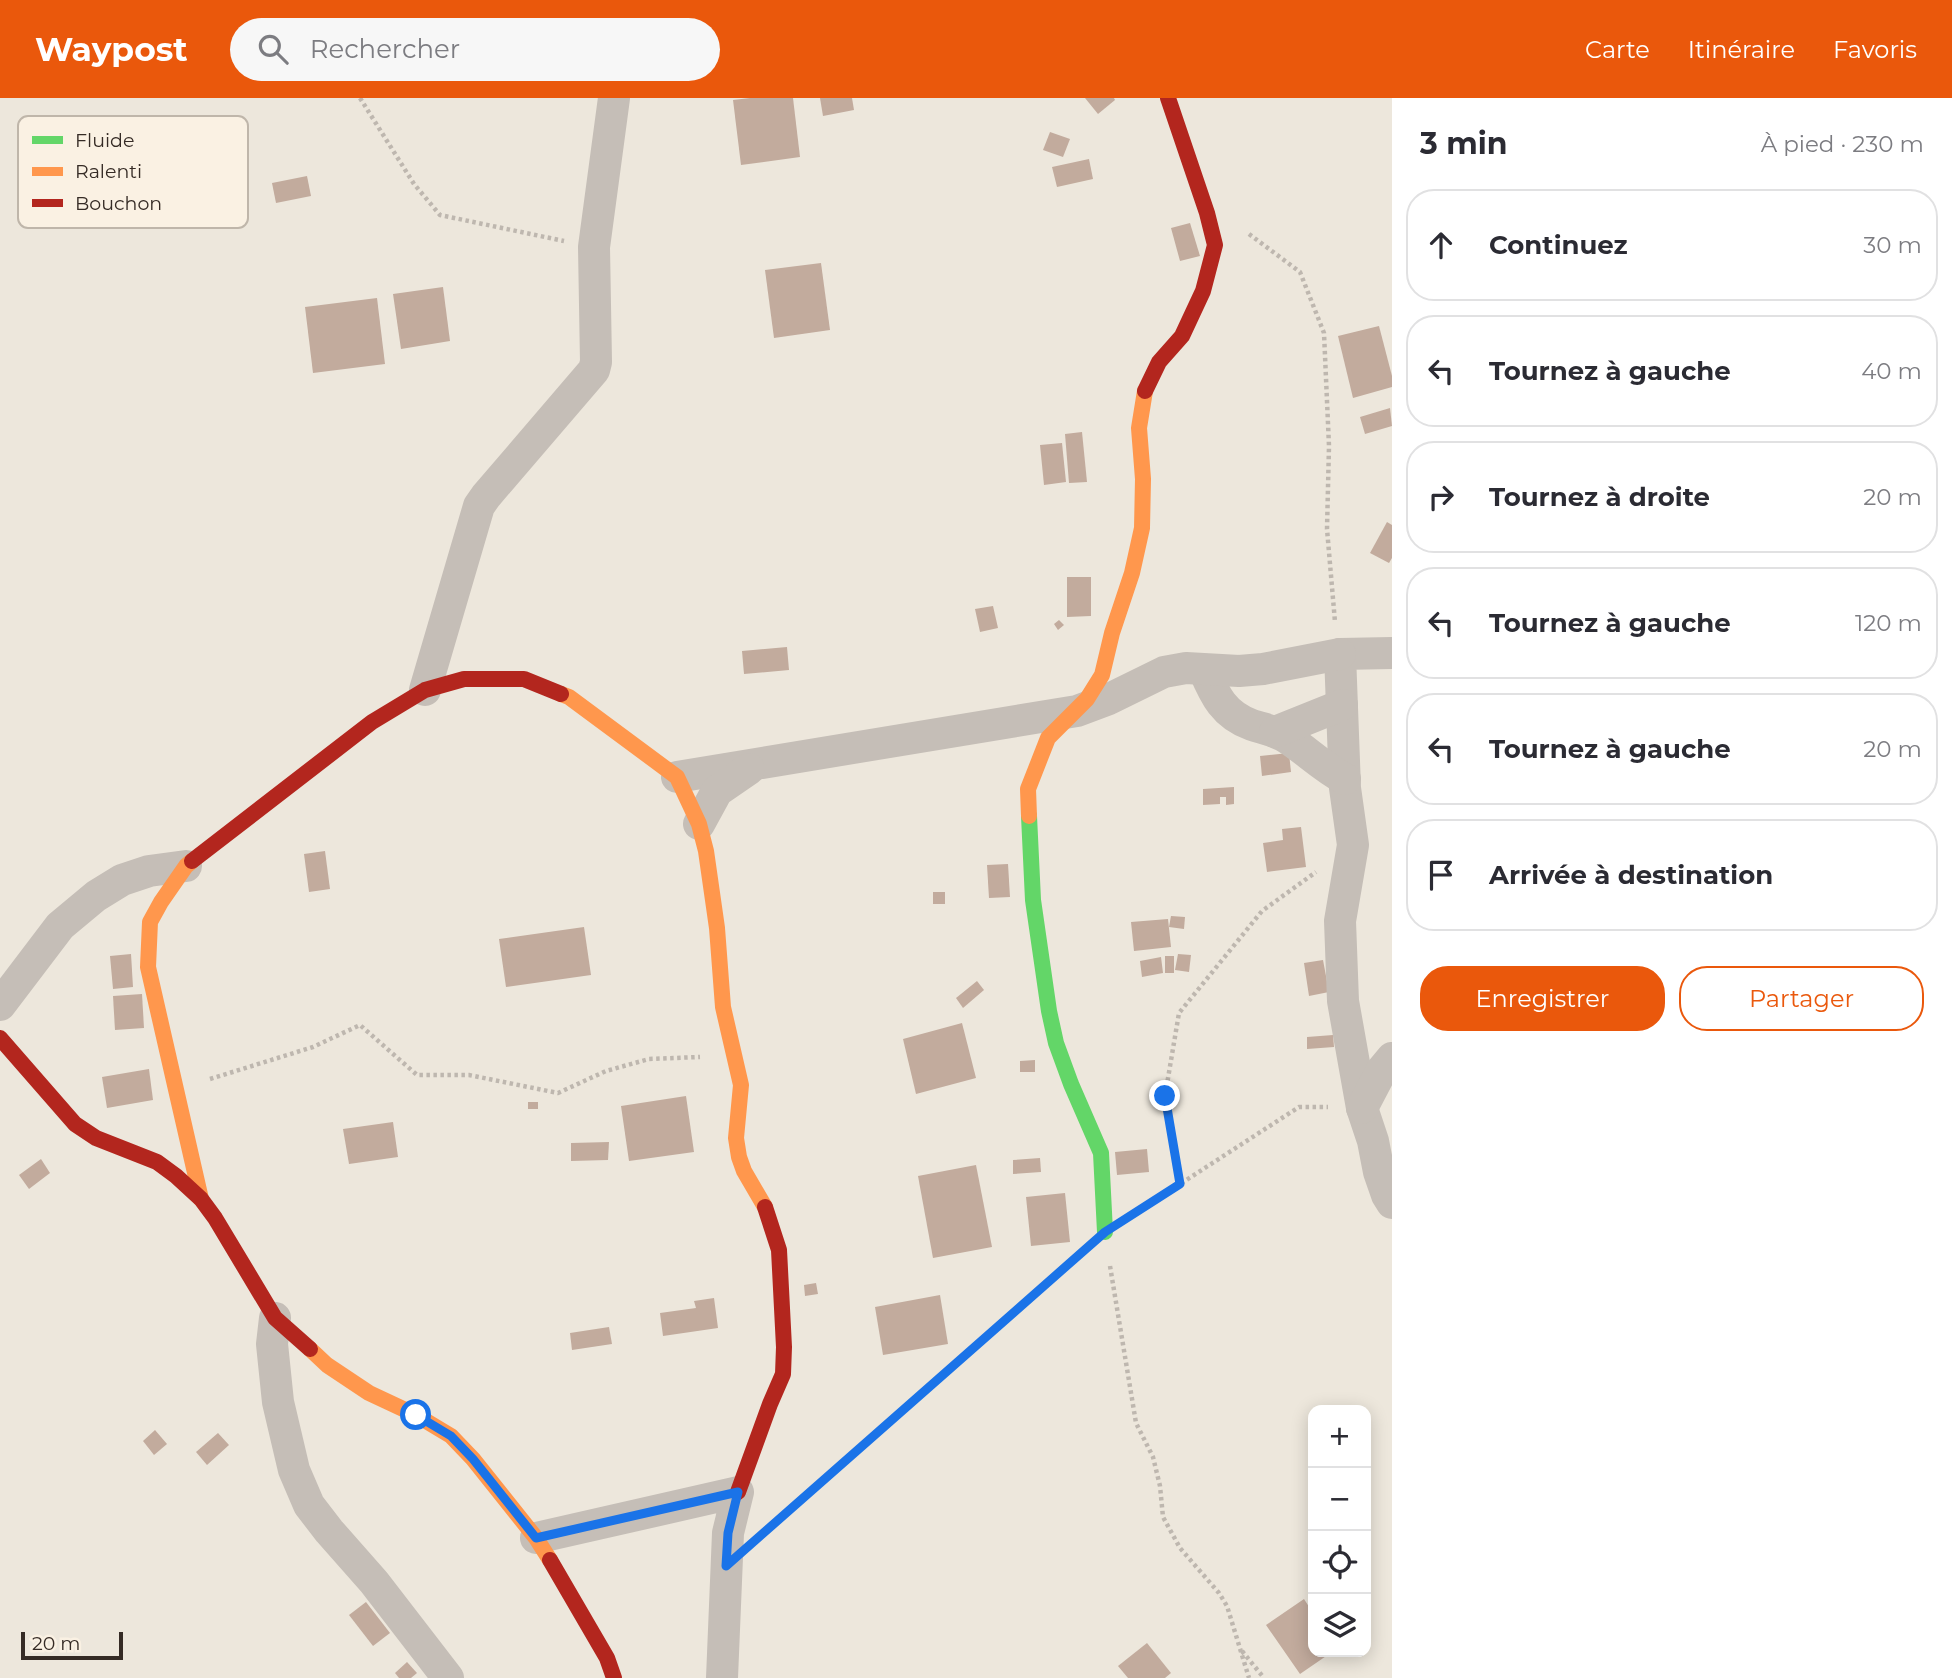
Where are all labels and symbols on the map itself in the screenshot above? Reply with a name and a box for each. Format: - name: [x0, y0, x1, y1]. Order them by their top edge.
- legend: [18, 116, 248, 228]
- text: Fluide: [75, 129, 134, 152]
- text: Ralenti: [75, 160, 142, 183]
- text: Bouchon: [75, 192, 162, 215]
- route end: [1149, 1080, 1180, 1111]
- route start: [400, 1399, 431, 1430]
- scale bar: [21, 1629, 122, 1661]

